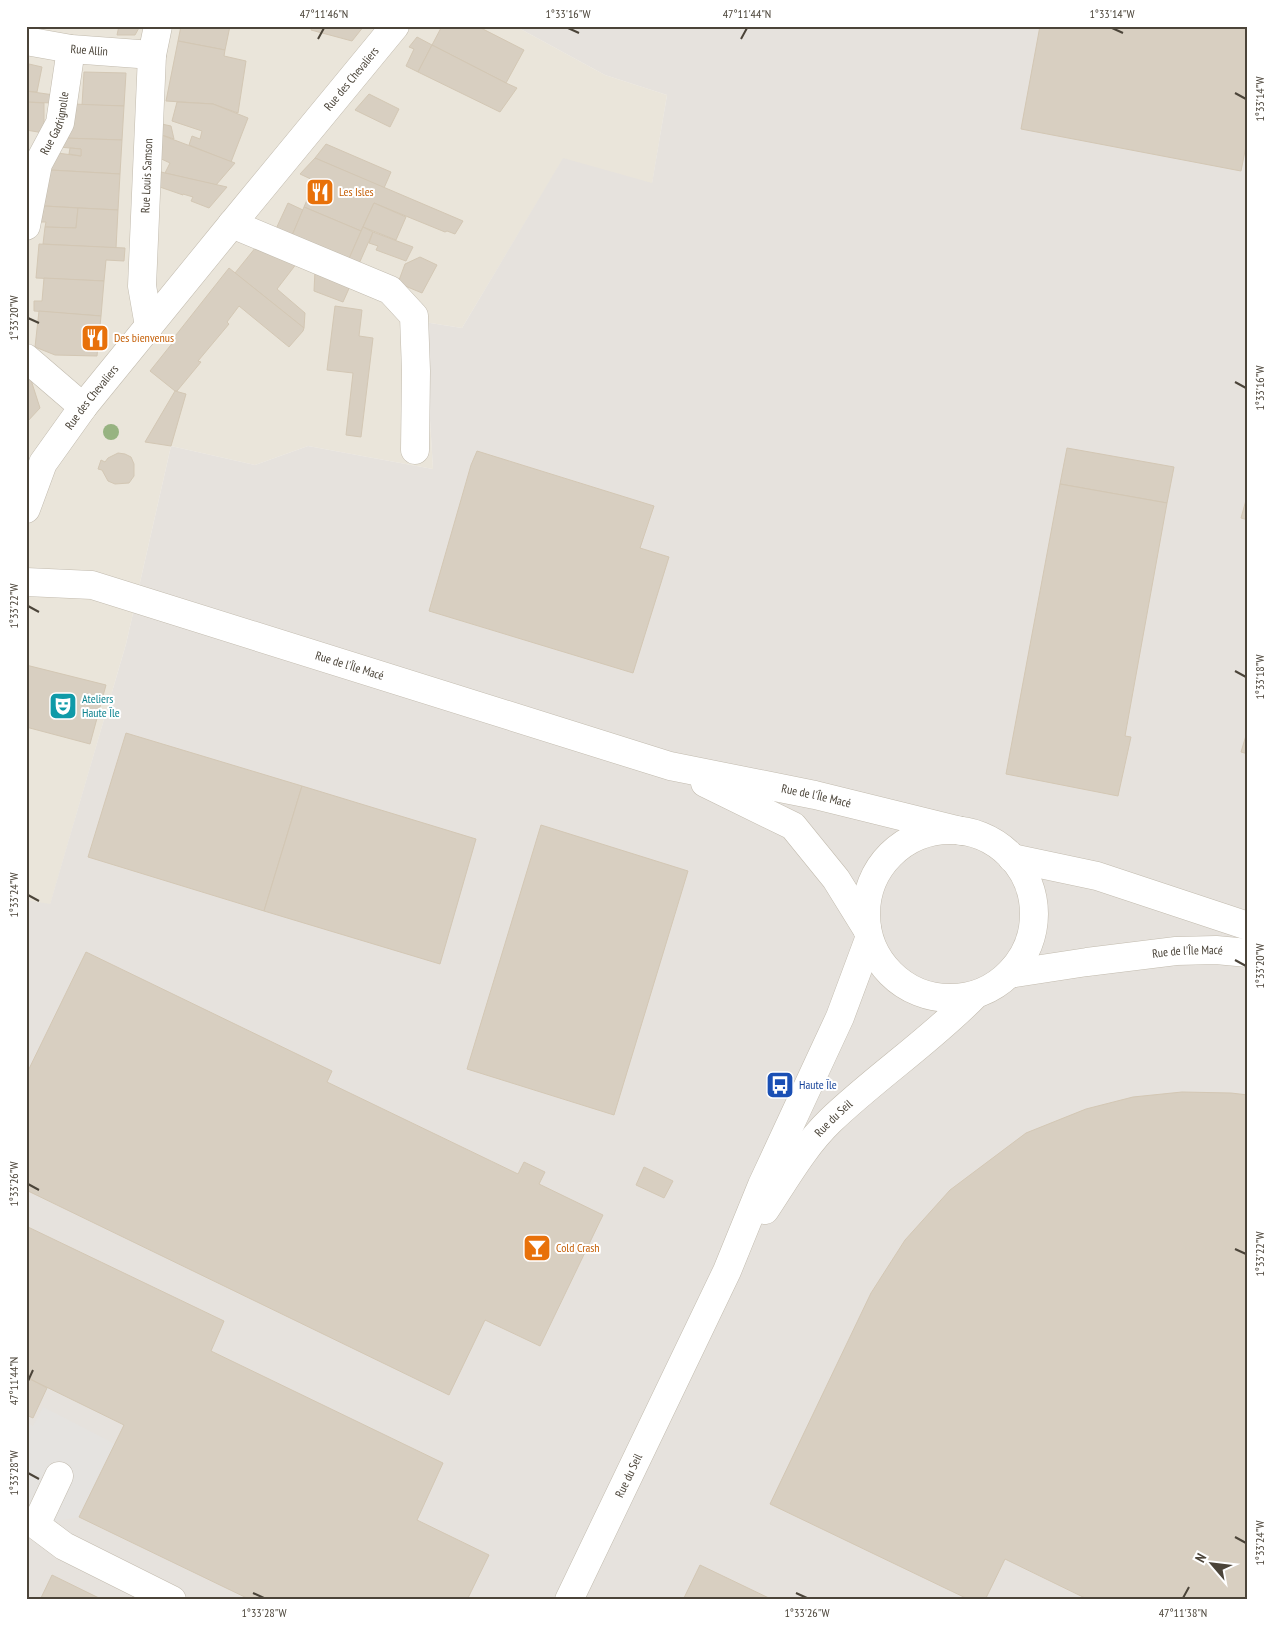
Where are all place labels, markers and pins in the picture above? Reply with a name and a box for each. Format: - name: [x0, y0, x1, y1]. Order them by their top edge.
- restaurant icon: Les Isles: [305, 177, 335, 207]
- place label: Les Isles: [339, 184, 374, 199]
- restaurant icon: Des bienvenus: [80, 323, 110, 353]
- place label: Des bienvenus: [114, 330, 174, 345]
- theatre icon: Ateliers Haute Île: [48, 691, 78, 721]
- place label: Ateliers Haute Île: [82, 691, 120, 720]
- bus stop icon: Haute Île: [765, 1070, 795, 1100]
- place label: Haute Île: [799, 1077, 837, 1092]
- bar icon: Cold Crash: [522, 1233, 552, 1263]
- place label: Cold Crash: [556, 1240, 600, 1255]

